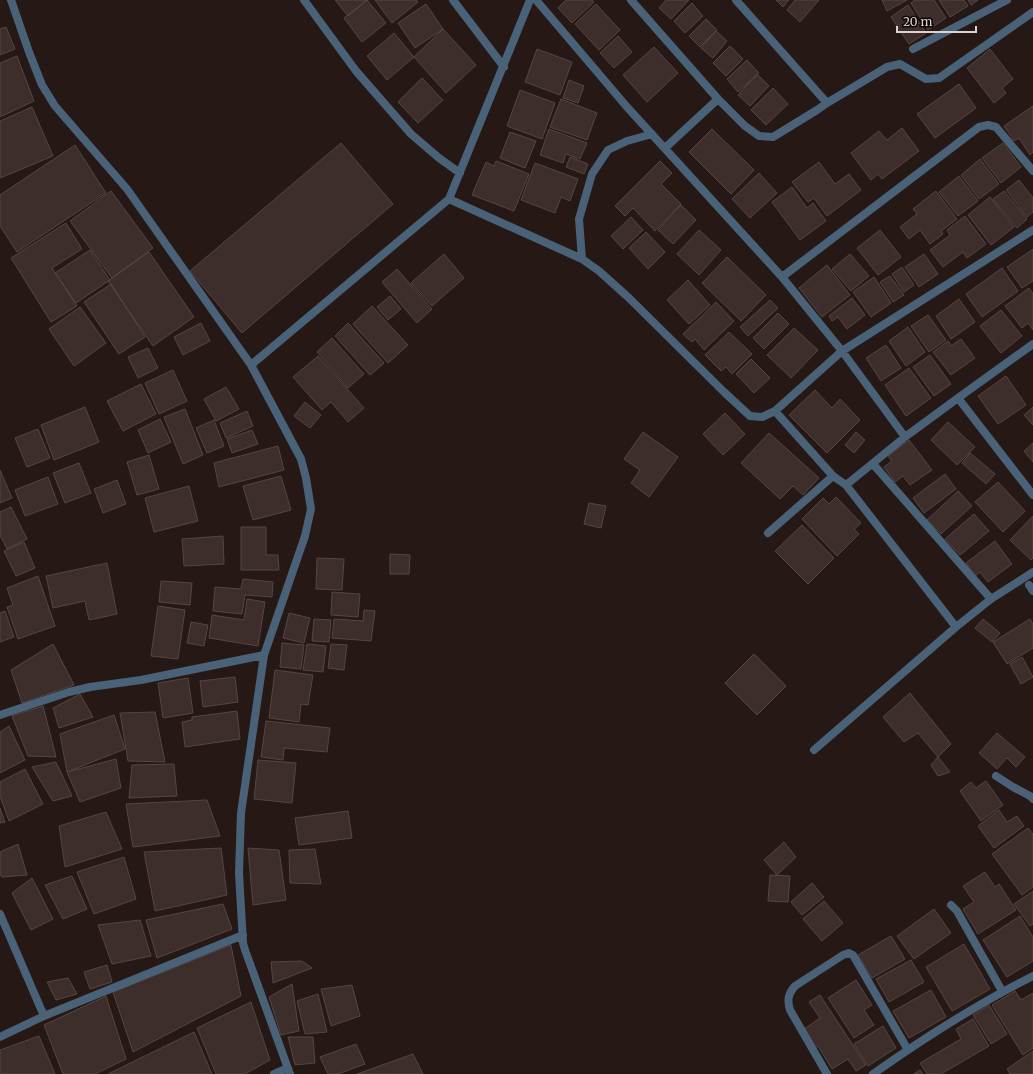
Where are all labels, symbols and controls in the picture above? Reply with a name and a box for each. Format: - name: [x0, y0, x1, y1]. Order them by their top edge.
- scale bar: [897, 8, 976, 34]
- text: 20 m: [903, 14, 932, 29]

